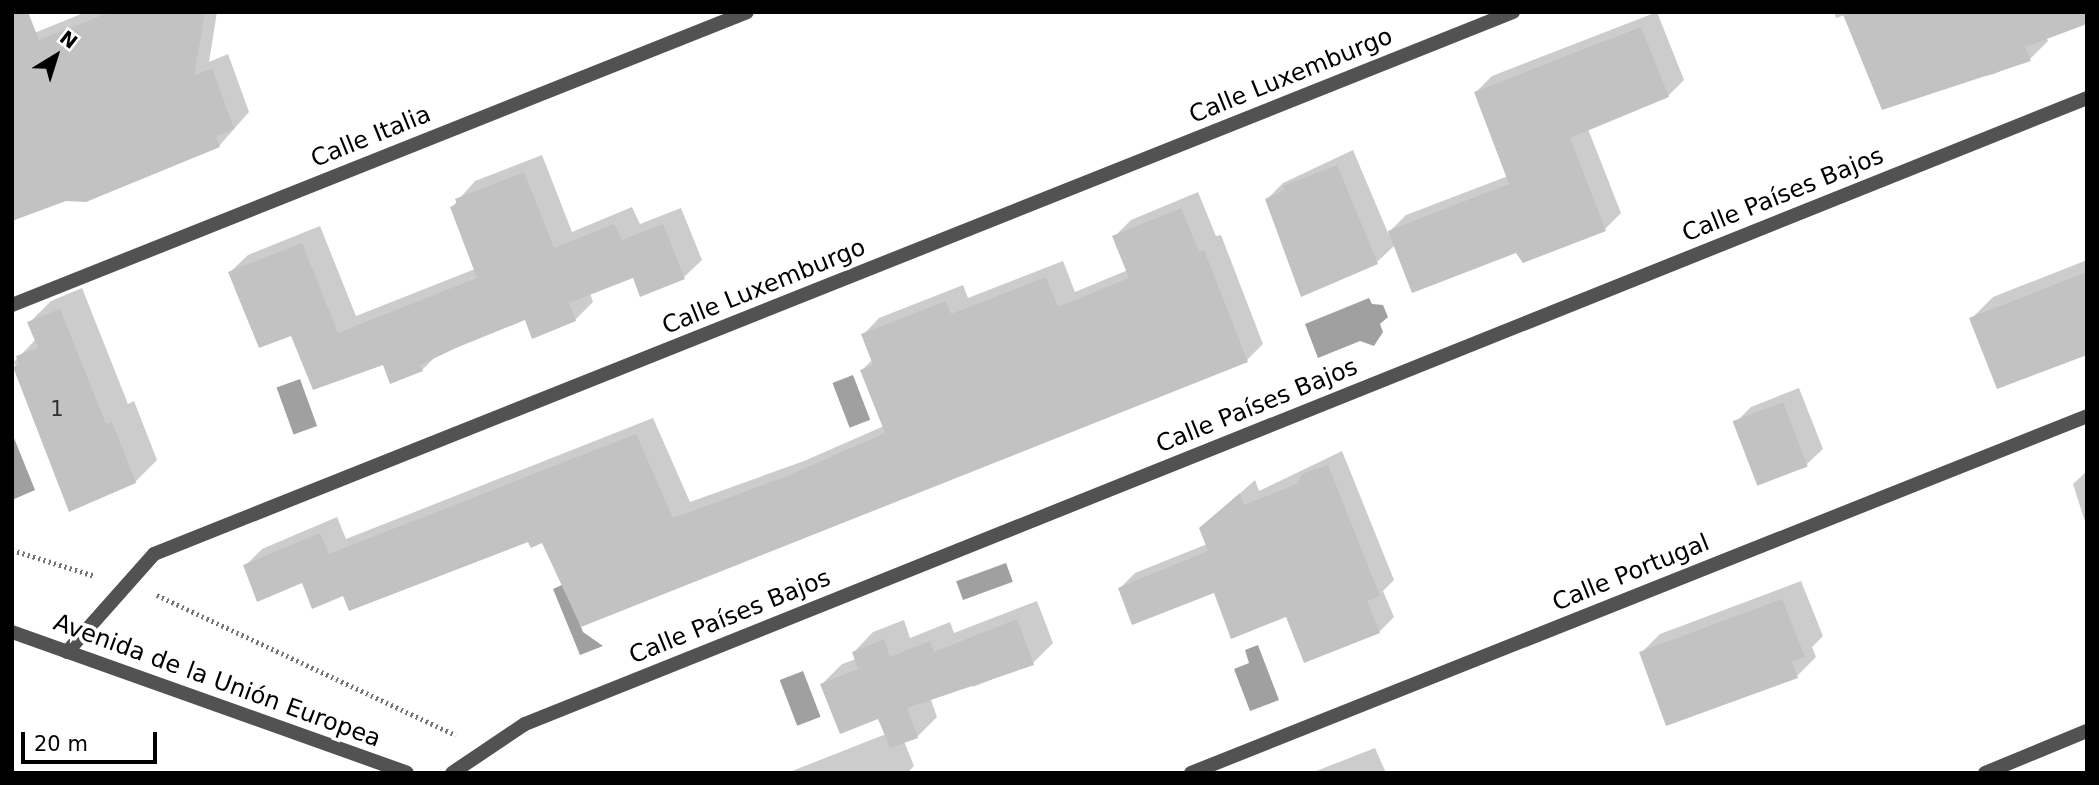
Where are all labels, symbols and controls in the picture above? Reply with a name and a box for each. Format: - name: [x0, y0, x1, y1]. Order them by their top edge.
- north arrow: [21, 21, 91, 91]
- street label: Calle Luxemburgo: [1185, 22, 1397, 130]
- text: N: [56, 26, 82, 53]
- street label: Calle Italia: [307, 100, 435, 174]
- street label: Calle Países Bajos: [1678, 141, 1888, 249]
- street label: Calle Luxemburgo: [658, 233, 870, 341]
- street label: Calle Países Bajos: [1152, 352, 1362, 460]
- house number: 1: [50, 396, 64, 422]
- street label: Calle Portugal: [1548, 528, 1714, 618]
- street label: Calle Países Bajos: [625, 563, 835, 671]
- street label: Avenida de la Unión Europea: [49, 608, 385, 754]
- scale bar: [24, 718, 161, 762]
- text: 20 m: [34, 732, 88, 756]

